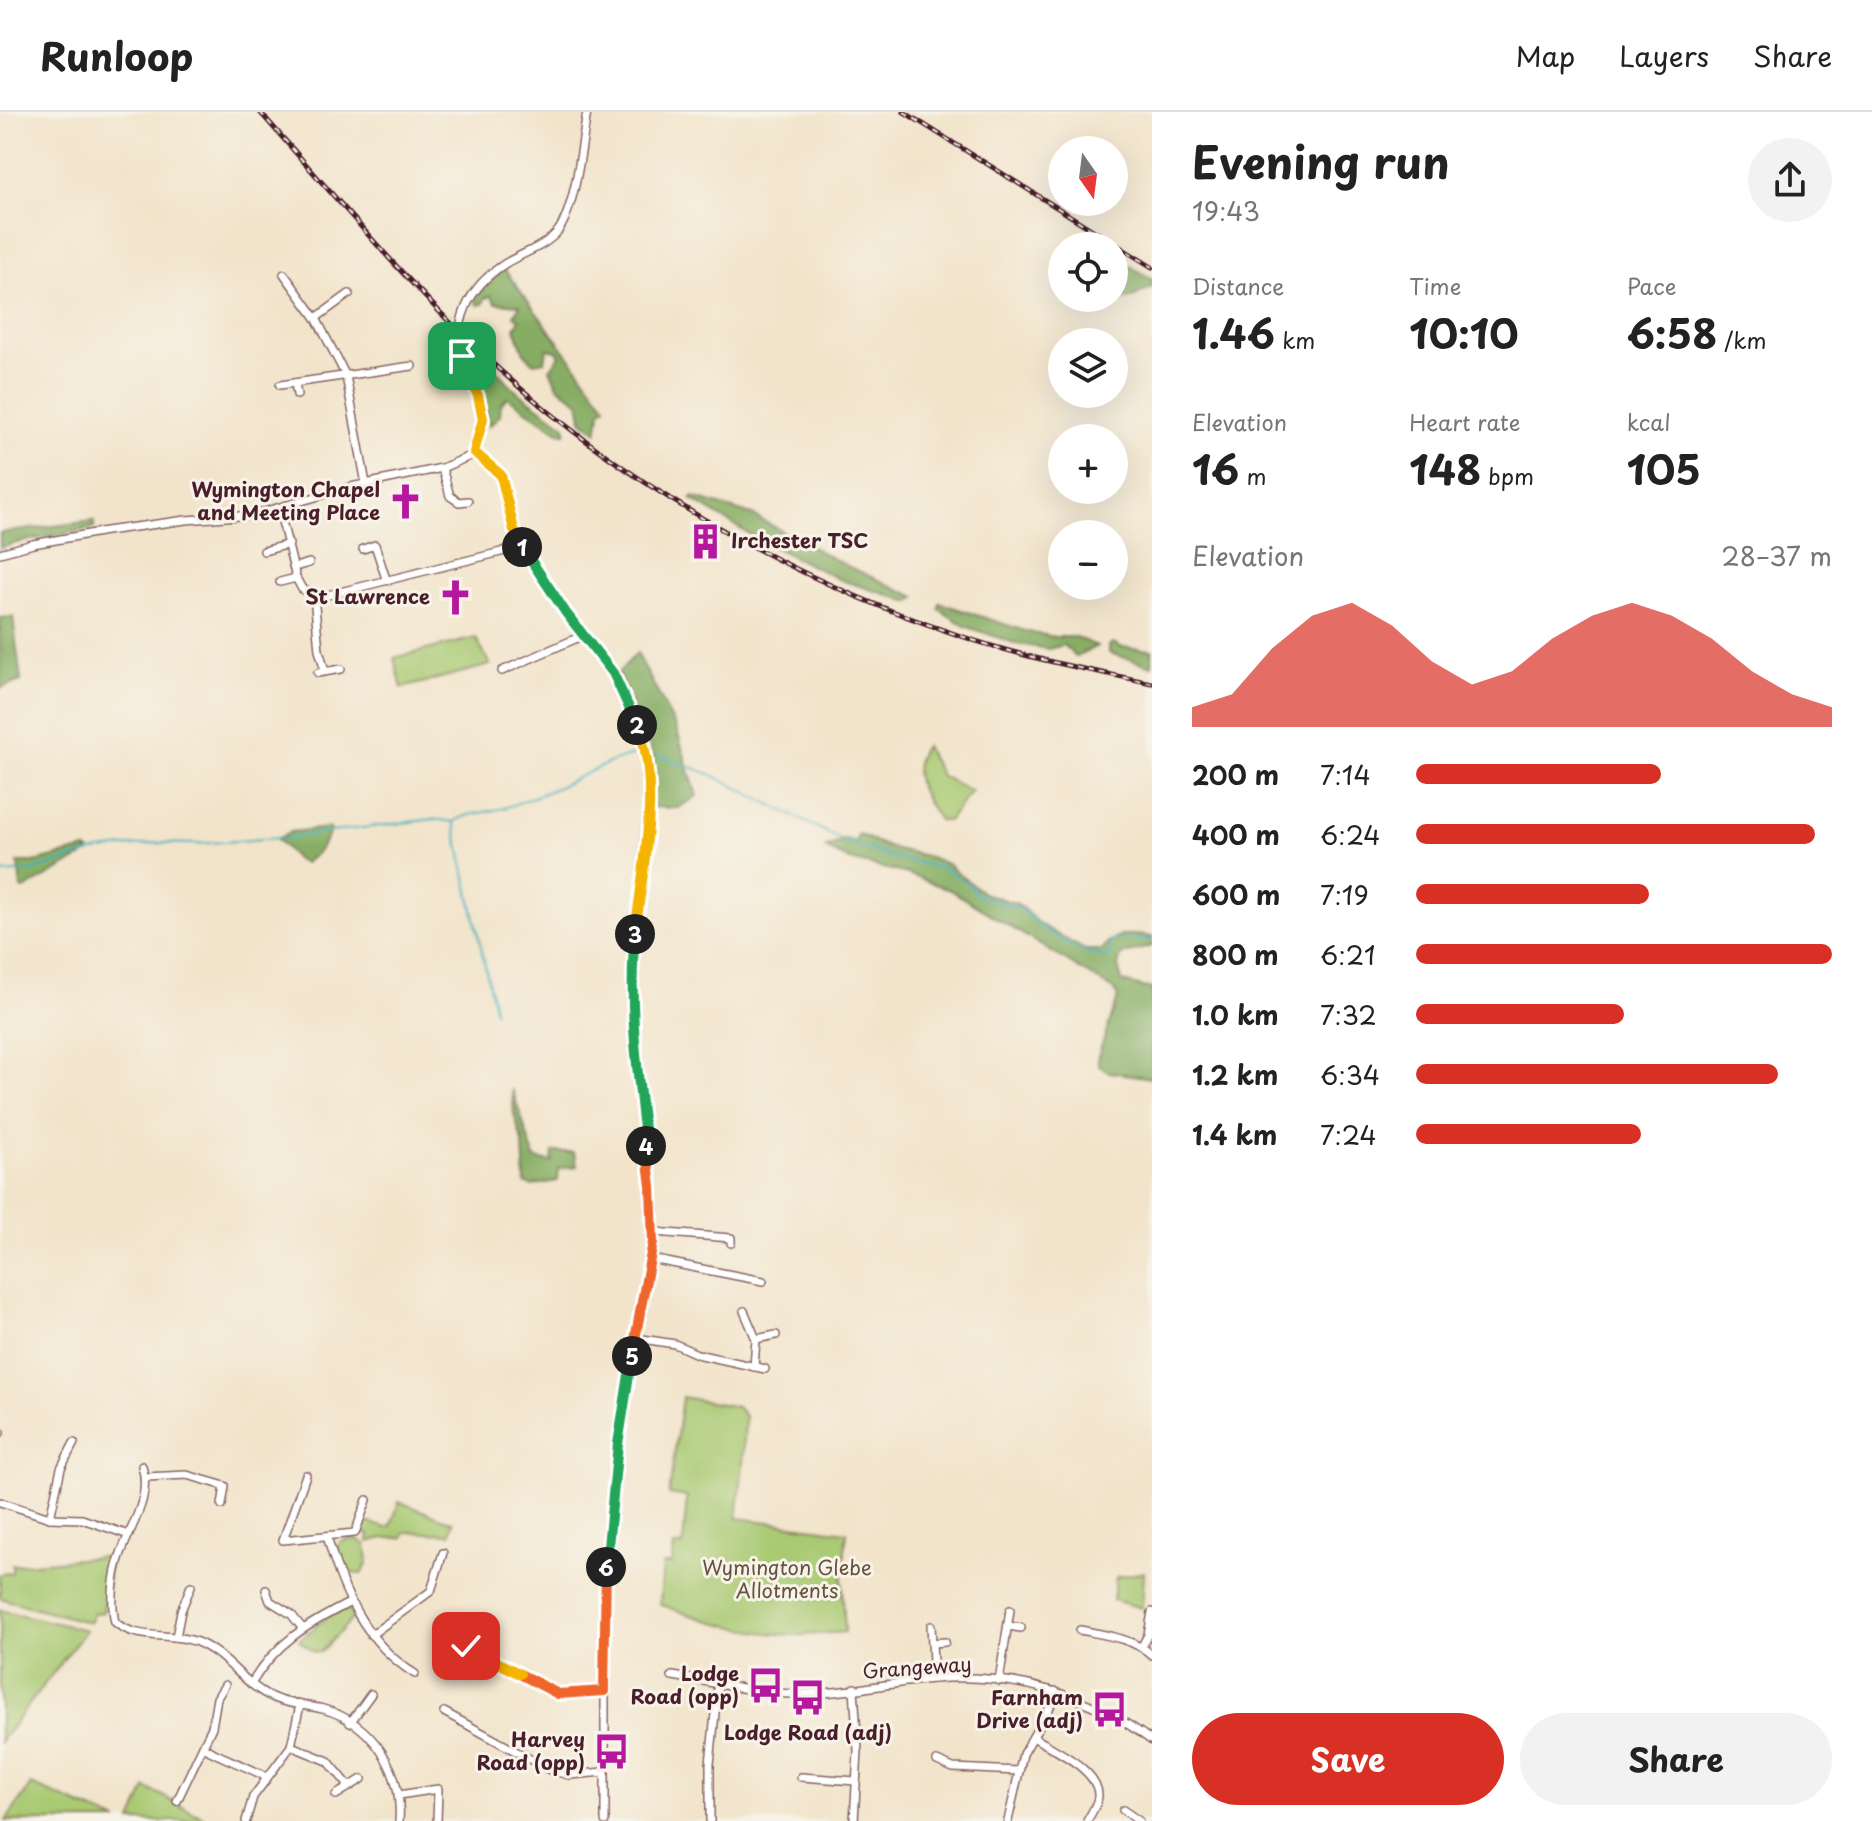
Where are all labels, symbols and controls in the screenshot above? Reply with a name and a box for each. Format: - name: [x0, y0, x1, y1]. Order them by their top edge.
- text: Runloop: [40, 27, 193, 84]
- text: Map: [1515, 34, 1575, 77]
- text: Layers: [1619, 34, 1709, 77]
- text: Share: [1753, 34, 1832, 77]
- text: Evening run: [1192, 128, 1450, 194]
- north arrow: [1048, 136, 1128, 216]
- map controls: [1048, 136, 1128, 600]
- button: share: [1748, 138, 1832, 222]
- text: 19:43: [1192, 191, 1260, 230]
- button: locate: [1048, 232, 1128, 312]
- text: Distance: [1192, 269, 1284, 302]
- text: Time: [1409, 269, 1461, 302]
- text: Pace: [1627, 269, 1676, 302]
- text: 1.46: [1192, 302, 1275, 363]
- text: 10:10: [1409, 302, 1519, 363]
- text: 6:58: [1627, 302, 1717, 363]
- pin: [428, 322, 496, 390]
- text: km: [1275, 323, 1315, 356]
- text: /km: [1717, 323, 1766, 356]
- button: layers: [1048, 328, 1128, 408]
- icon: arrive: [440, 334, 484, 378]
- text: Elevation: [1192, 405, 1287, 438]
- text: Heart rate: [1409, 405, 1520, 438]
- text: kcal: [1627, 405, 1671, 438]
- button: +: [1048, 424, 1128, 504]
- text: 16: [1192, 438, 1239, 499]
- text: 148: [1409, 438, 1481, 499]
- text: 105: [1627, 438, 1701, 499]
- text: m: [1239, 459, 1266, 492]
- text: bpm: [1481, 459, 1534, 492]
- place label: Wymington Chapel and Meeting Place: [192, 474, 380, 527]
- church icon: Wymington Chapel and Meeting Place: [387, 483, 425, 521]
- button: −: [1048, 520, 1128, 600]
- building icon: Irchester TSC: [686, 522, 724, 560]
- place label: Irchester TSC: [731, 525, 868, 555]
- pin: 1: [502, 527, 542, 567]
- text: 1: [517, 530, 527, 563]
- text: Elevation: [1192, 536, 1304, 575]
- text: 28–37 m: [1721, 536, 1832, 575]
- church icon: St Lawrence: [437, 578, 475, 616]
- place label: St Lawrence: [305, 581, 430, 611]
- pin: 2: [617, 705, 657, 745]
- text: 2: [629, 708, 645, 741]
- text: 200 m: [1192, 755, 1279, 794]
- text: 7:14: [1320, 755, 1371, 794]
- text: 400 m: [1192, 815, 1280, 854]
- text: 6:24: [1320, 815, 1381, 854]
- text: 600 m: [1192, 875, 1280, 914]
- text: 7:19: [1320, 875, 1369, 914]
- pin: 3: [615, 914, 655, 954]
- text: 3: [628, 917, 642, 950]
- text: 800 m: [1192, 935, 1279, 974]
- text: 6:21: [1320, 935, 1376, 974]
- text: 1.0 km: [1192, 995, 1279, 1034]
- text: 7:32: [1320, 995, 1377, 1034]
- text: 1.2 km: [1192, 1055, 1278, 1094]
- text: 6:34: [1320, 1055, 1380, 1094]
- text: 1.4 km: [1192, 1115, 1277, 1154]
- text: 7:24: [1320, 1115, 1377, 1154]
- pin: 4: [626, 1126, 666, 1166]
- text: 4: [639, 1129, 653, 1162]
- pin: 5: [612, 1336, 652, 1376]
- text: 5: [625, 1339, 639, 1372]
- pin: 6: [586, 1547, 626, 1587]
- text: 6: [598, 1550, 614, 1583]
- park label: Wymington Glebe Allotments: [702, 1552, 872, 1605]
- pin: [432, 1612, 500, 1680]
- icon: check: [444, 1624, 488, 1668]
- street label: Grangeway: [861, 1648, 973, 1686]
- place label: Lodge Road (opp): [631, 1658, 739, 1711]
- bus stop icon: Lodge Road (opp): [746, 1666, 784, 1704]
- bus stop icon: Lodge Road (adj): [789, 1679, 827, 1717]
- place label: Farnham Drive (adj): [976, 1682, 1083, 1735]
- bus stop icon: Farnham Drive (adj): [1090, 1690, 1128, 1728]
- button: Save: [1192, 1713, 1504, 1805]
- button: Share: [1520, 1713, 1832, 1805]
- place label: Lodge Road (adj): [724, 1717, 892, 1747]
- place label: Harvey Road (opp): [477, 1724, 585, 1777]
- bus stop icon: Harvey Road (opp): [592, 1733, 630, 1771]

